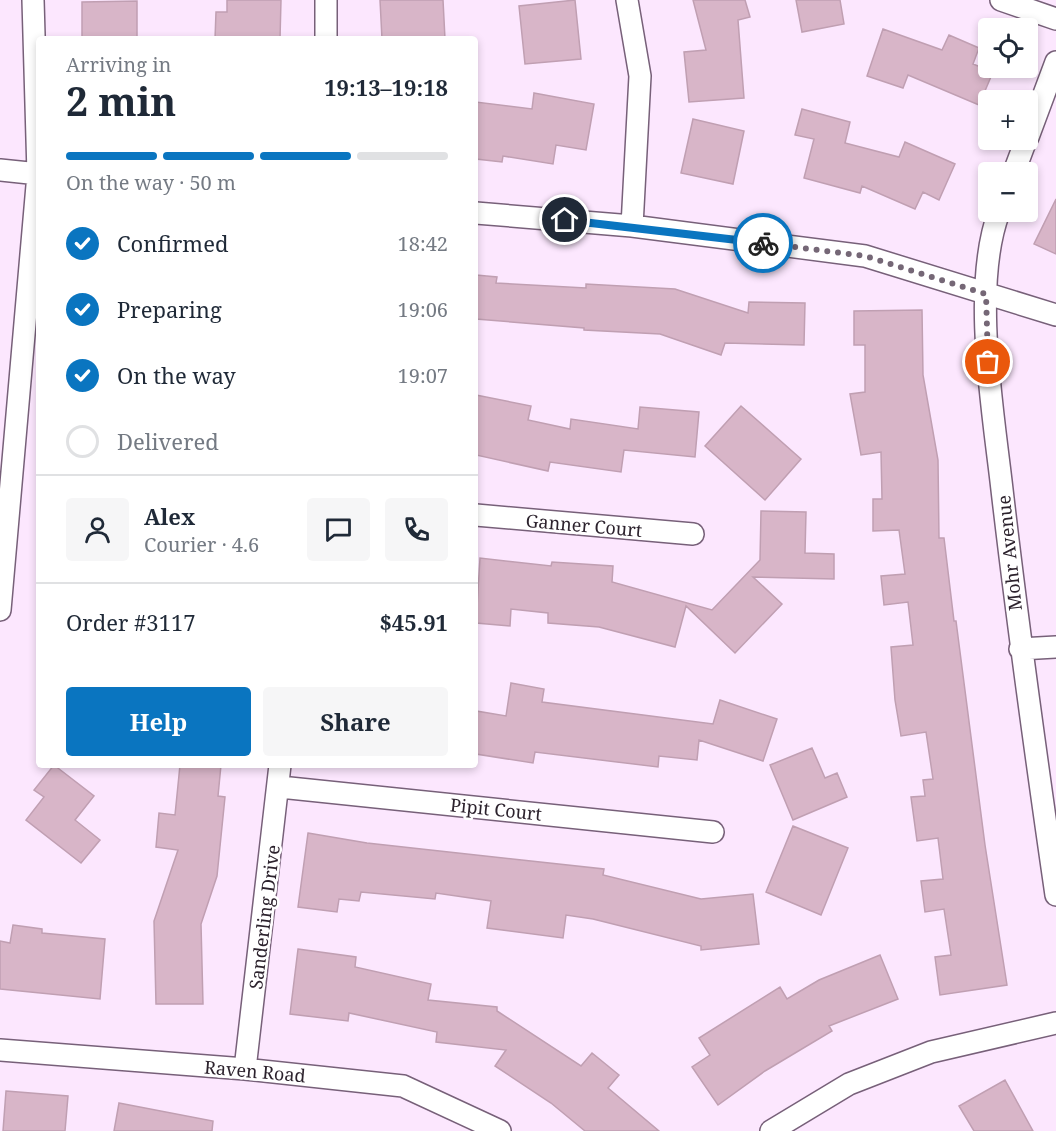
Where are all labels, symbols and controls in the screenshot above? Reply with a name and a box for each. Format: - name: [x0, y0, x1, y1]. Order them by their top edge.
- map controls: [978, 18, 1038, 222]
- button: locate: [978, 18, 1038, 78]
- text: Arriving in: [66, 51, 171, 78]
- text: 19:13–19:18: [324, 72, 448, 102]
- text: 2 min: [66, 74, 176, 127]
- button: +: [978, 90, 1038, 150]
- button: −: [978, 162, 1038, 222]
- text: On the way · 50 m: [66, 169, 236, 196]
- pin: [539, 194, 590, 245]
- icon: home: [548, 203, 581, 236]
- courier: [733, 213, 793, 273]
- icon: check: [66, 227, 99, 260]
- icon: bike: [747, 227, 780, 260]
- text: Confirmed: [117, 228, 228, 258]
- text: 18:42: [398, 230, 448, 257]
- icon: check: [66, 293, 99, 326]
- text: Preparing: [117, 294, 222, 324]
- text: 19:06: [398, 296, 448, 323]
- pin: [962, 336, 1013, 387]
- icon: bag: [971, 345, 1004, 378]
- icon: check: [66, 359, 99, 392]
- text: On the way: [117, 360, 236, 390]
- text: 19:07: [398, 362, 448, 389]
- text: Delivered: [117, 426, 219, 456]
- street label: Mohr Avenue: [991, 494, 1027, 612]
- button: person: [66, 498, 129, 561]
- button: chat: [307, 498, 370, 561]
- button: phone: [385, 498, 448, 561]
- text: Alex: [144, 501, 195, 531]
- street label: Ganner Court: [525, 508, 643, 542]
- text: Courier · 4.6: [144, 531, 259, 558]
- text: Order #3117: [66, 607, 196, 637]
- text: $45.91: [379, 607, 448, 637]
- button: Help: [66, 687, 251, 756]
- button: Share: [263, 687, 448, 756]
- street label: Pipit Court: [449, 792, 543, 826]
- street label: Sanderling Drive: [243, 843, 285, 991]
- street label: Raven Road: [203, 1055, 307, 1087]

